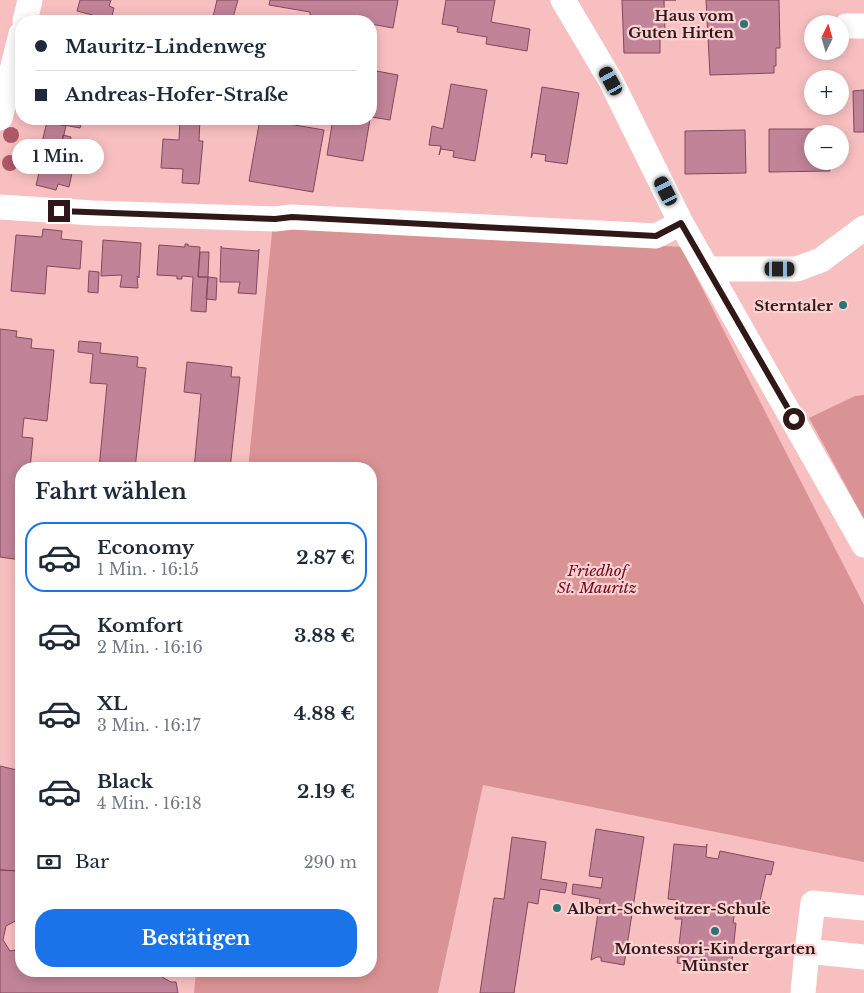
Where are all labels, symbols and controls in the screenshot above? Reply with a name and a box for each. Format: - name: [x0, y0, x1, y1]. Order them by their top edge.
- place label: Haus vom Guten Hirten: [628, 6, 734, 42]
- north arrow: [804, 15, 849, 60]
- map controls: [804, 15, 849, 170]
- marker: Haus vom Guten Hirten: [738, 18, 750, 30]
- text: Mauritz-Lindenweg: [65, 35, 266, 58]
- car: [597, 64, 624, 98]
- button: +: [804, 70, 849, 115]
- text: Andreas-Hofer-Straße: [65, 83, 288, 106]
- button: −: [804, 125, 849, 170]
- callout: 1 Min.: [13, 138, 105, 174]
- text: 1 Min.: [32, 146, 84, 166]
- car: [652, 174, 679, 208]
- route end: [48, 200, 70, 222]
- car: [765, 262, 795, 277]
- place label: Sterntaler: [754, 296, 834, 315]
- marker: Sterntaler: [837, 299, 849, 311]
- route start: [783, 408, 805, 430]
- text: Fahrt wählen: [35, 478, 187, 505]
- icon: car: [37, 535, 82, 580]
- text: Economy: [97, 536, 194, 559]
- text: 2.87 €: [296, 546, 355, 569]
- text: 1 Min. · 16:15: [97, 559, 199, 579]
- park label: Friedhof St. Mauritz: [557, 561, 637, 597]
- icon: car: [37, 613, 82, 658]
- text: Komfort: [97, 614, 183, 637]
- text: 3.88 €: [294, 624, 355, 647]
- text: 2 Min. · 16:16: [97, 637, 203, 657]
- icon: car: [37, 691, 82, 736]
- text: XL: [97, 692, 127, 715]
- text: 4.88 €: [294, 702, 355, 725]
- text: 3 Min. · 16:17: [97, 715, 201, 735]
- icon: car: [37, 769, 82, 814]
- text: Black: [97, 770, 153, 793]
- text: 2.19 €: [297, 780, 355, 803]
- text: 4 Min. · 16:18: [97, 793, 202, 813]
- icon: cash: [35, 848, 63, 876]
- text: Bar: [75, 850, 109, 873]
- text: 290 m: [304, 852, 357, 872]
- place label: Albert-Schweitzer-Schule: [566, 899, 771, 918]
- marker: Albert-Schweitzer-Schule: [551, 902, 563, 914]
- button: Bestätigen: [35, 909, 357, 967]
- marker: Montessori-Kindergarten Münster: [709, 925, 721, 937]
- place label: Montessori-Kindergarten Münster: [614, 939, 816, 975]

